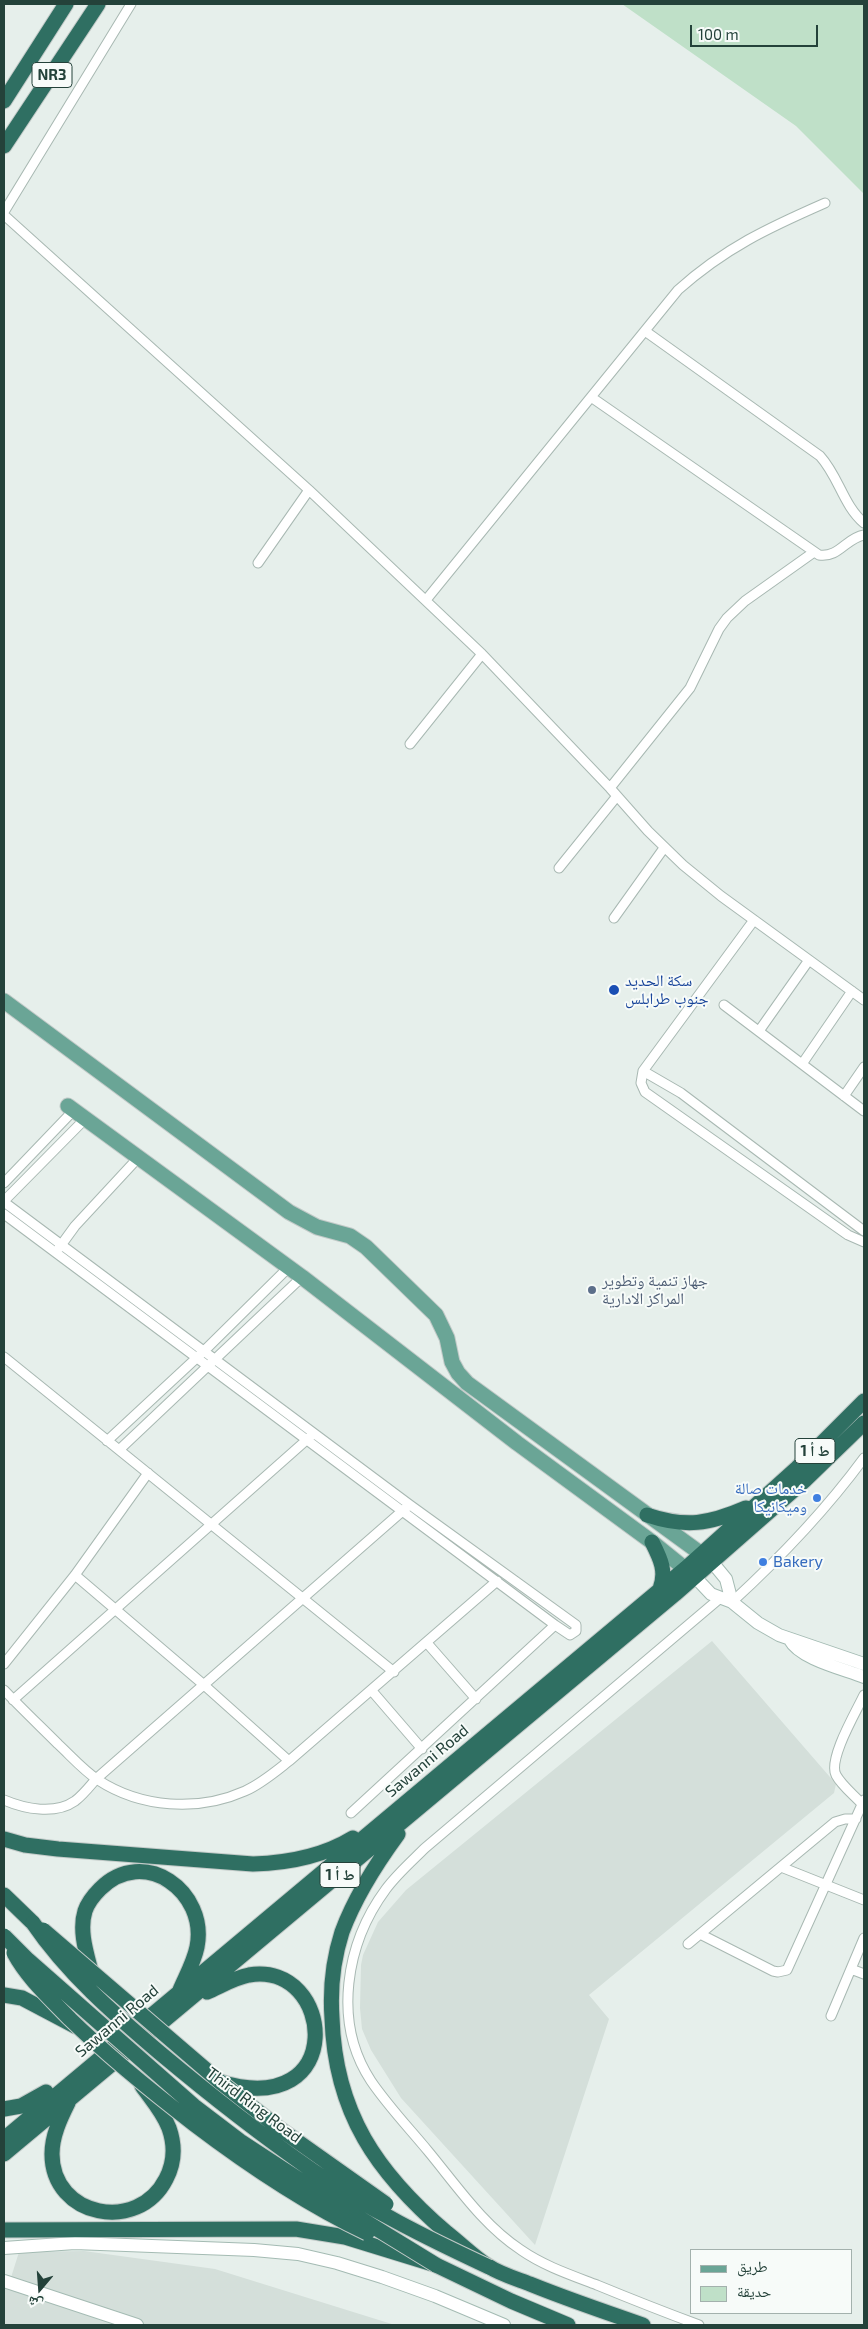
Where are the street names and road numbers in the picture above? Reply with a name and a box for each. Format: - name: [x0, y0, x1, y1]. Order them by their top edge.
- road number: NR3: [32, 62, 72, 88]
- road number: ط أ 1: [795, 1438, 835, 1464]
- street label: Sawanni Road: [382, 1721, 472, 1801]
- road number: ط أ 1: [320, 1862, 360, 1888]
- street label: Sawanni Road: [72, 1981, 162, 2061]
- street label: Third Ring Road: [203, 2063, 305, 2147]

